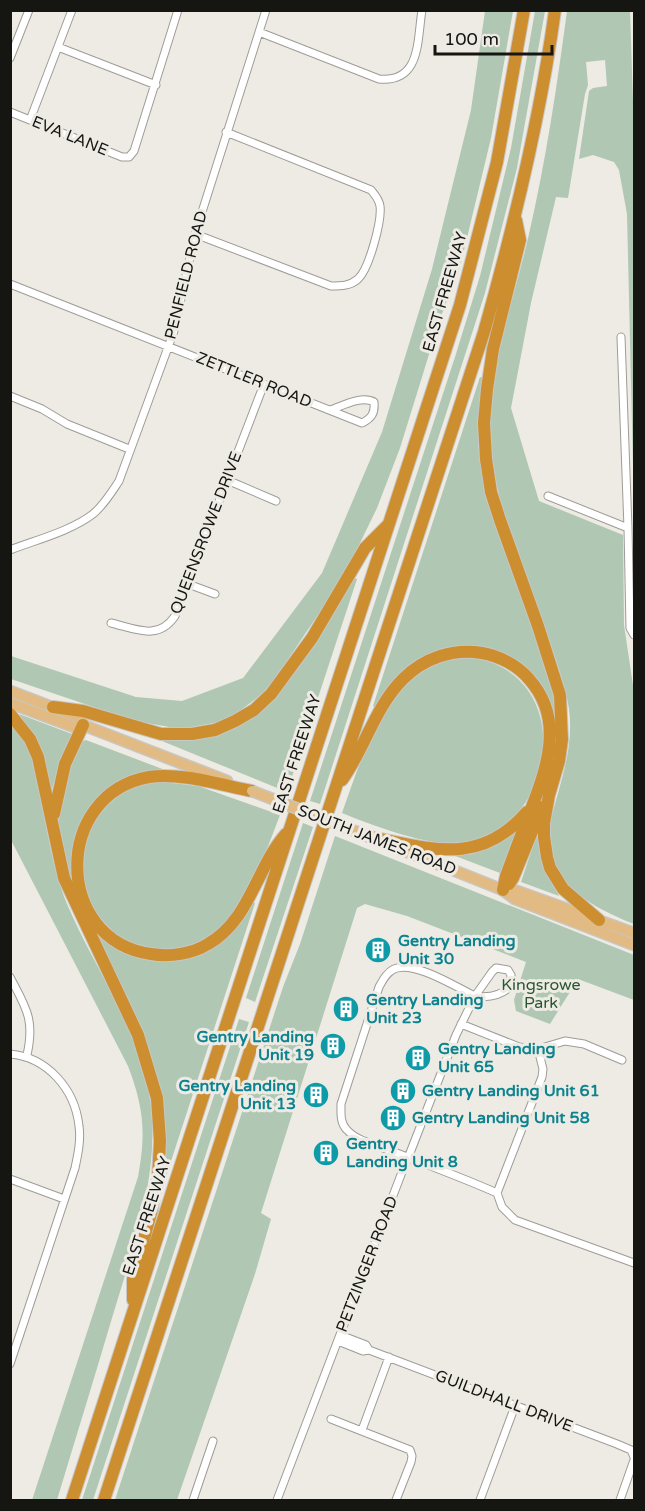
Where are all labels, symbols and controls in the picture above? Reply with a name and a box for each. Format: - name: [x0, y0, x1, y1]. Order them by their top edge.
- scale bar: [435, 18, 552, 56]
- text: 100 m: [444, 28, 499, 50]
- street label: EVA LANE: [29, 112, 111, 160]
- street label: PENFIELD ROAD: [160, 209, 212, 341]
- street label: EAST FREEWAY: [418, 230, 472, 354]
- street label: ZETTLER ROAD: [193, 348, 315, 412]
- street label: QUEENSROWE DRIVE: [166, 449, 246, 617]
- street label: EAST FREEWAY: [268, 692, 326, 816]
- street label: SOUTH JAMES ROAD: [295, 801, 459, 879]
- place label: Gentry Landing Unit 30: [398, 931, 516, 969]
- building icon: Gentry Landing Unit 30: [363, 935, 393, 965]
- park label: Kingsrowe Park: [501, 975, 581, 1013]
- place label: Gentry Landing Unit 23: [366, 990, 484, 1028]
- building icon: Gentry Landing Unit 23: [331, 994, 361, 1024]
- place label: Gentry Landing Unit 19: [196, 1027, 314, 1065]
- building icon: Gentry Landing Unit 19: [318, 1031, 348, 1061]
- place label: Gentry Landing Unit 65: [438, 1039, 556, 1077]
- building icon: Gentry Landing Unit 65: [403, 1043, 433, 1073]
- place label: Gentry Landing Unit 13: [178, 1076, 296, 1114]
- building icon: Gentry Landing Unit 61: [388, 1076, 418, 1106]
- building icon: Gentry Landing Unit 13: [301, 1080, 331, 1110]
- place label: Gentry Landing Unit 61: [422, 1081, 600, 1101]
- building icon: Gentry Landing Unit 58: [378, 1103, 408, 1133]
- place label: Gentry Landing Unit 58: [412, 1108, 590, 1128]
- place label: Gentry Landing Unit 8: [346, 1134, 458, 1172]
- building icon: Gentry Landing Unit 8: [311, 1138, 341, 1168]
- street label: EAST FREEWAY: [118, 1154, 176, 1278]
- street label: PETZINGER ROAD: [332, 1193, 402, 1335]
- street label: GUILDHALL DRIVE: [432, 1366, 576, 1436]

